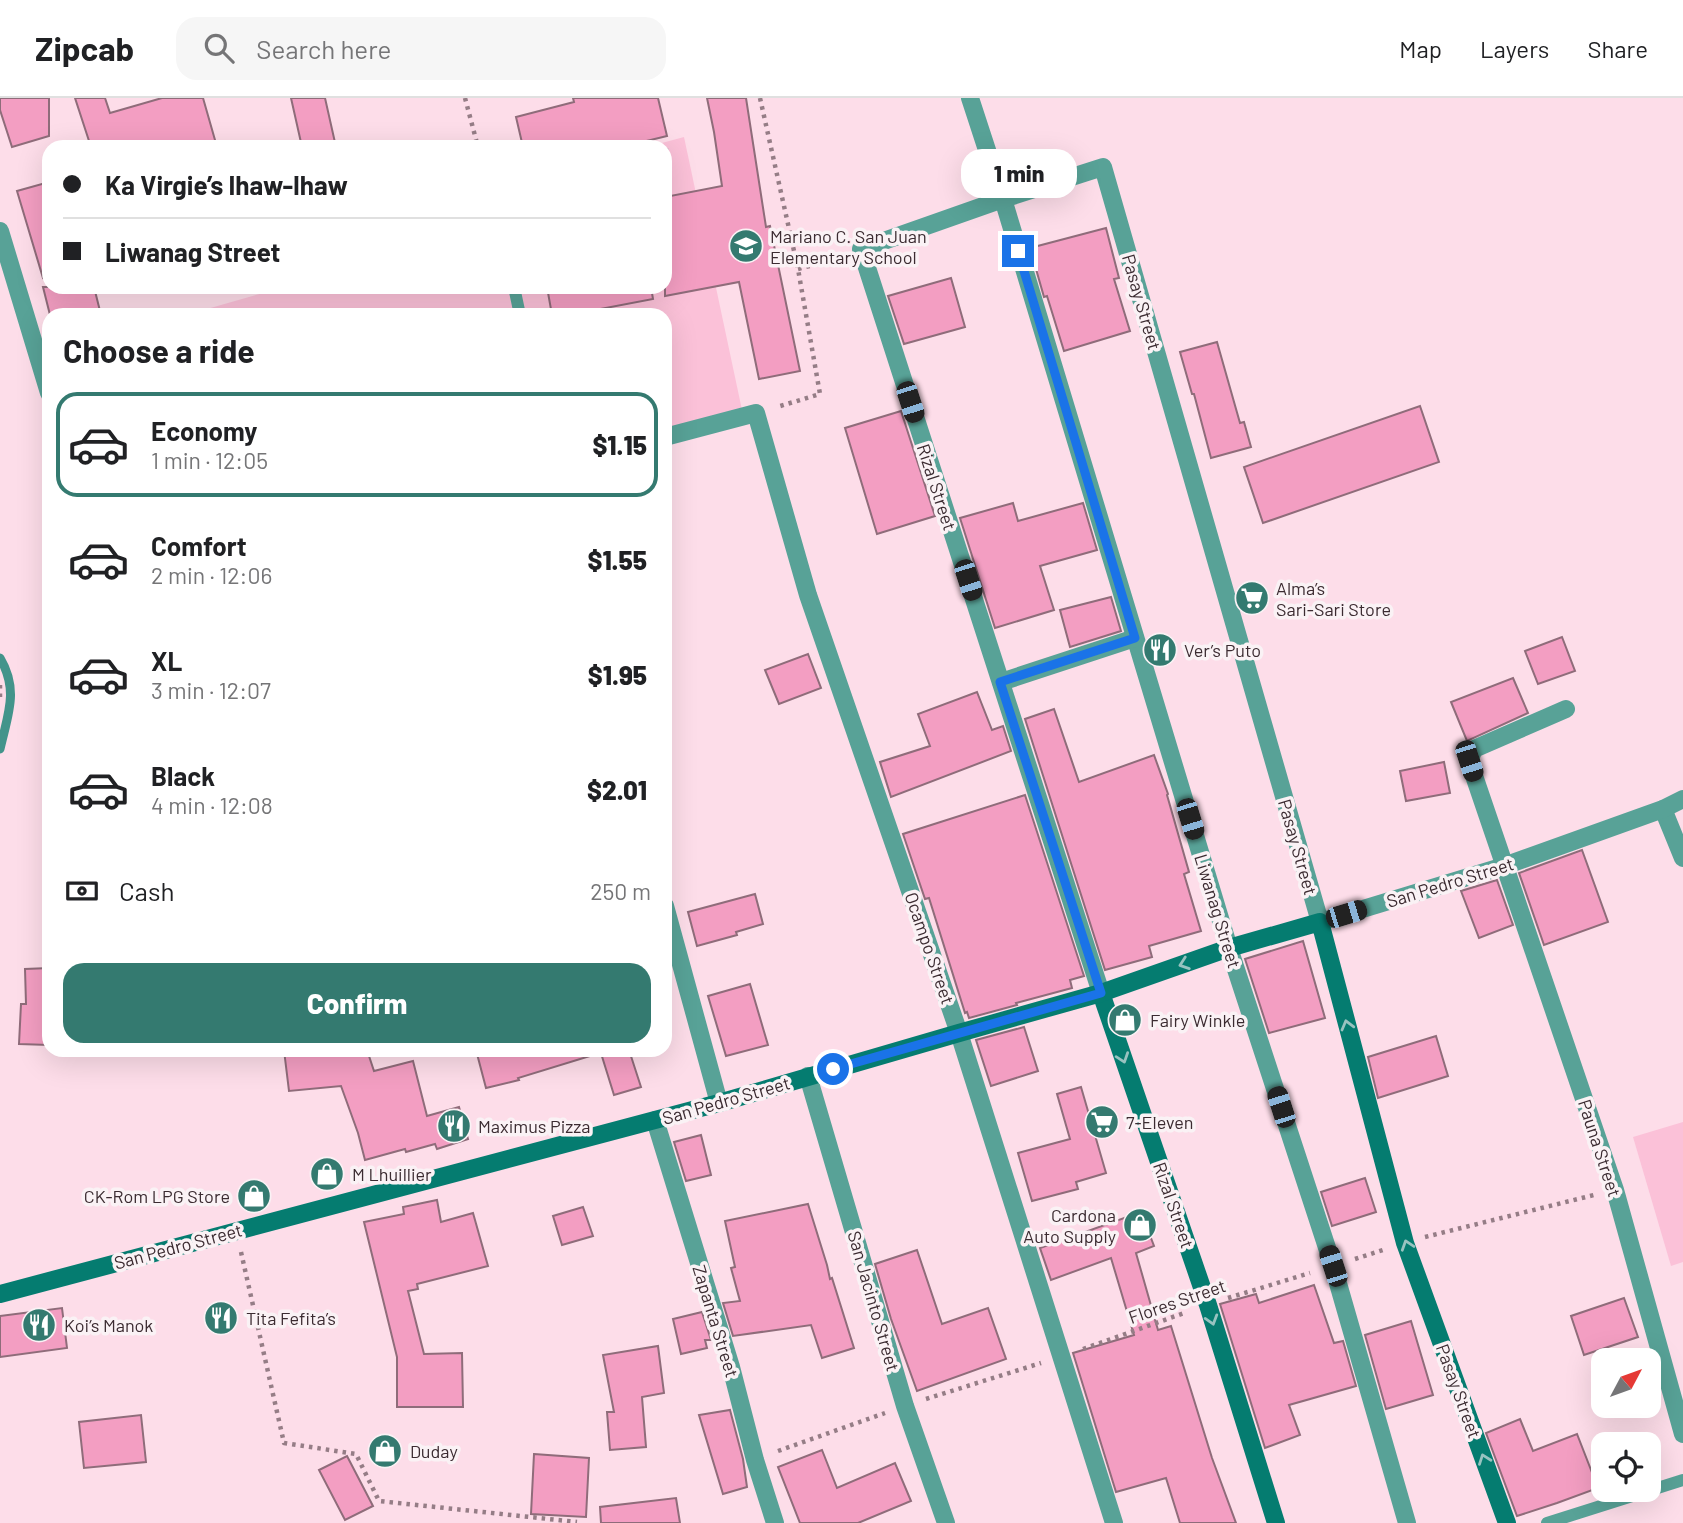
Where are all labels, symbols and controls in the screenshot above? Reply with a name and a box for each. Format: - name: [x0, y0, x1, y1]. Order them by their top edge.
- search box: [176, 17, 666, 80]
- text: Zipcab: [35, 28, 134, 68]
- icon: search: [200, 29, 238, 67]
- text: Search here: [256, 33, 391, 64]
- text: Map: [1399, 34, 1442, 63]
- text: Layers: [1480, 34, 1549, 63]
- text: Share: [1587, 34, 1648, 63]
- callout: 1 min: [960, 150, 1076, 198]
- text: 1 min: [994, 159, 1044, 187]
- text: Ka Virgie’s Ihaw-Ihaw: [105, 169, 348, 200]
- place label: Mariano C. San Juan Elementary School: [770, 225, 927, 268]
- school or university icon: Mariano C. San Juan Elementary School: [727, 227, 765, 265]
- route end: [1002, 235, 1034, 267]
- text: Liwanag Street: [105, 236, 280, 267]
- street label: Pasay Street: [1118, 252, 1166, 352]
- text: Choose a ride: [63, 331, 255, 369]
- car: [894, 379, 927, 425]
- icon: car: [67, 413, 130, 476]
- text: Economy: [151, 415, 257, 446]
- text: $1.15: [592, 429, 647, 460]
- street label: Rizal Street: [913, 441, 961, 533]
- text: 1 min · 12:05: [151, 446, 268, 474]
- icon: car: [67, 528, 130, 591]
- text: Comfort: [151, 530, 247, 561]
- text: $1.55: [587, 544, 647, 575]
- car: [952, 557, 985, 603]
- text: 2 min · 12:06: [151, 561, 272, 589]
- place label: Alma’s Sari-Sari Store: [1276, 577, 1391, 620]
- supermarket icon: Alma’s Sari-Sari Store: [1233, 579, 1271, 617]
- restaurant icon: Ver’s Puto: [1141, 631, 1179, 669]
- place label: Ver’s Puto: [1184, 639, 1261, 661]
- icon: car: [67, 643, 130, 706]
- text: XL: [151, 645, 182, 676]
- text: $1.95: [588, 659, 647, 690]
- text: 3 min · 12:07: [151, 676, 271, 704]
- car: [1453, 738, 1486, 784]
- icon: car: [67, 758, 130, 821]
- text: Black: [151, 760, 215, 791]
- text: $2.01: [587, 774, 647, 805]
- text: 4 min · 12:08: [151, 791, 273, 819]
- car: [1174, 796, 1207, 842]
- street label: Pasay Street: [1274, 797, 1322, 897]
- street label: Liwanag Street: [1190, 851, 1246, 971]
- street label: San Pedro Street: [1384, 852, 1516, 912]
- icon: cash: [63, 872, 101, 910]
- text: Cash: [119, 875, 174, 906]
- text: 250 m: [590, 877, 651, 905]
- street label: Ocampo Street: [901, 889, 959, 1007]
- car: [1323, 898, 1370, 930]
- one-way arrow: [1179, 956, 1191, 970]
- button: Confirm: [63, 963, 651, 1043]
- shop icon: Fairy Winkle: [1106, 1001, 1144, 1039]
- place label: Fairy Winkle: [1150, 1009, 1245, 1031]
- one-way arrow: [1341, 1019, 1355, 1031]
- one-way arrow: [1115, 1051, 1129, 1064]
- route start: [817, 1053, 849, 1085]
- street label: San Pedro Street: [660, 1071, 792, 1129]
- car: [1265, 1084, 1298, 1130]
- street label: Pauna Street: [1574, 1097, 1626, 1199]
- supermarket icon: 7-Eleven: [1083, 1103, 1121, 1141]
- restaurant icon: Maximus Pizza: [435, 1107, 473, 1145]
- place label: 7-Eleven: [1126, 1111, 1194, 1133]
- place label: Maximus Pizza: [478, 1115, 591, 1137]
- shop icon: M Lhuillier: [308, 1155, 346, 1193]
- street label: Rizal Street: [1149, 1159, 1199, 1251]
- place label: M Lhuillier: [352, 1163, 432, 1185]
- shop icon: CK-Rom LPG Store: [235, 1177, 273, 1215]
- place label: CK-Rom LPG Store: [84, 1185, 230, 1207]
- place label: Cardona Auto Supply: [1023, 1204, 1116, 1247]
- shop icon: Cardona Auto Supply: [1121, 1206, 1159, 1244]
- street label: San Pedro Street: [112, 1218, 244, 1274]
- street label: San Jacinto Street: [843, 1228, 905, 1374]
- one-way arrow: [1400, 1239, 1415, 1251]
- car: [1317, 1243, 1350, 1289]
- street label: Zapanta Street: [688, 1262, 744, 1380]
- street label: Flores Street: [1125, 1274, 1229, 1328]
- restaurant icon: Tita Fefita’s: [202, 1299, 240, 1337]
- restaurant icon: Koi’s Manok: [20, 1306, 58, 1344]
- place label: Tita Fefita’s: [246, 1307, 336, 1329]
- one-way arrow: [1204, 1313, 1219, 1325]
- place label: Koi’s Manok: [64, 1314, 153, 1336]
- street label: Pasay Street: [1432, 1341, 1486, 1441]
- north arrow: [1591, 1348, 1661, 1418]
- map controls: [1591, 1348, 1661, 1502]
- shop icon: Duday: [366, 1432, 404, 1470]
- button: locate: [1591, 1432, 1661, 1502]
- place label: Duday: [410, 1440, 458, 1462]
- one-way arrow: [1478, 1453, 1492, 1465]

